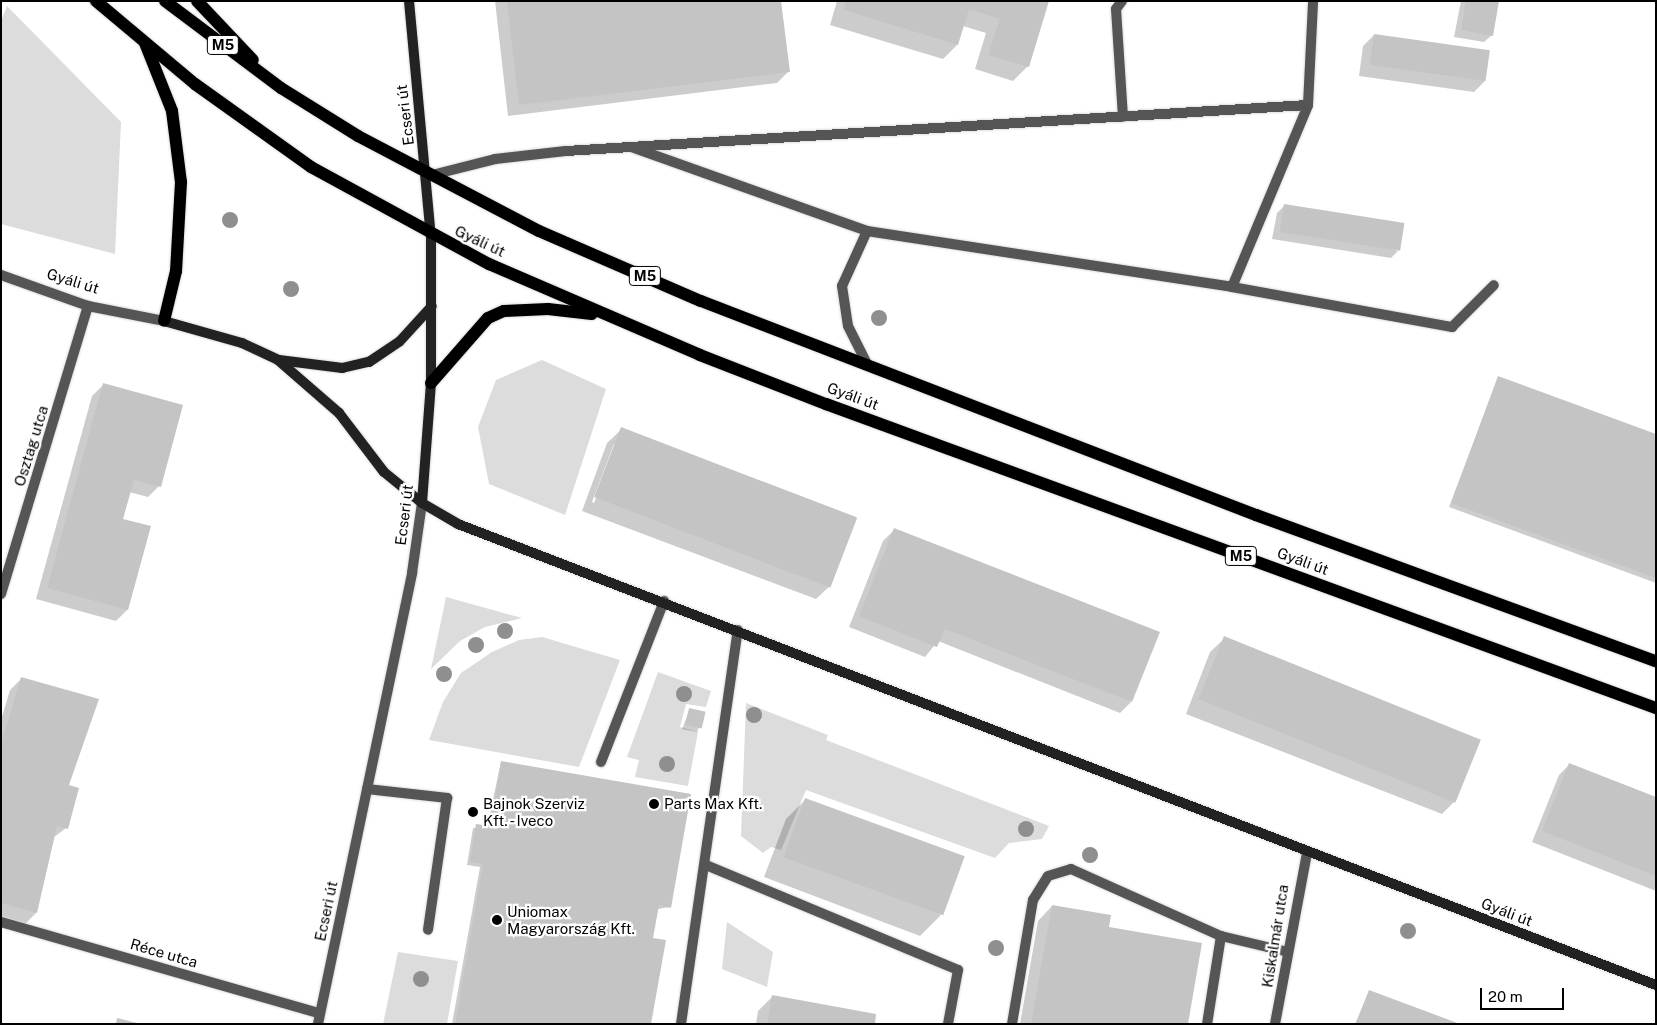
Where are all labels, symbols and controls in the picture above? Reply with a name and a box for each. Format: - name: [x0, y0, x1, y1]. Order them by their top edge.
- road number: M5: [207, 34, 239, 56]
- street label: Ecseri út: [392, 84, 418, 146]
- street label: Gyáli út: [452, 222, 508, 260]
- road number: M5: [629, 264, 661, 288]
- street label: Gyáli út: [45, 265, 101, 297]
- street label: Gyáli út: [825, 378, 881, 414]
- street label: Osztag utca: [10, 403, 52, 489]
- street label: Ecseri út: [391, 484, 417, 546]
- street label: Gyáli út: [1275, 543, 1331, 579]
- road number: M5: [1225, 544, 1257, 568]
- place label: Bajnok Szerviz Kft. - Iveco: [483, 794, 585, 829]
- place label: Parts Max Kft.: [664, 795, 763, 813]
- marker: Parts Max Kft.: [648, 798, 660, 810]
- marker: Bajnok Szerviz Kft. - Iveco: [467, 806, 479, 818]
- street label: Ecseri út: [311, 879, 341, 943]
- street label: Kiskalmár utca: [1258, 883, 1292, 989]
- street label: Gyáli út: [1479, 894, 1535, 930]
- place label: Uniomax Magyarország Kft.: [507, 902, 635, 937]
- marker: Uniomax Magyarország Kft.: [491, 914, 503, 926]
- street label: Réce utca: [128, 935, 200, 971]
- scale bar: [1482, 978, 1566, 1010]
- text: 20 m: [1488, 988, 1523, 1005]

